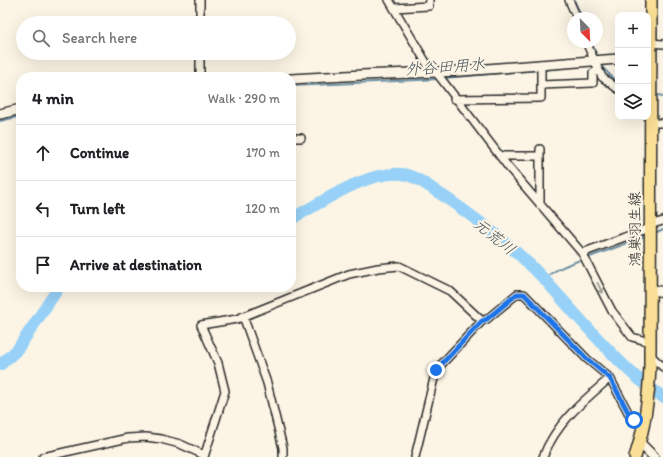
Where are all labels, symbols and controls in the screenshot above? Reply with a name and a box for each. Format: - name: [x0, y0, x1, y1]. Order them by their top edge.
- north arrow: [567, 12, 603, 48]
- map controls: [615, 12, 651, 120]
- button: +: [615, 12, 651, 48]
- search box: [16, 16, 296, 60]
- icon: search: [30, 27, 52, 49]
- text: Search here: [62, 29, 137, 47]
- button: −: [615, 48, 651, 84]
- water label: 外谷田用水: [404, 54, 486, 79]
- button: layers: [615, 84, 651, 120]
- text: 4 min: [32, 88, 74, 108]
- text: Walk · 290 m: [208, 91, 280, 106]
- icon: ahead: [32, 142, 54, 164]
- text: Continue: [70, 144, 129, 162]
- text: 170 m: [246, 145, 280, 160]
- street label: 鴻巣羽生線: [626, 191, 644, 267]
- icon: left: [32, 198, 54, 220]
- text: Turn left: [70, 200, 125, 218]
- text: 120 m: [245, 201, 280, 216]
- water label: 元荒川: [470, 214, 519, 259]
- icon: arrive: [32, 254, 54, 276]
- text: Arrive at destination: [70, 256, 202, 274]
- one-way arrow: [597, 282, 604, 294]
- route end: [427, 361, 445, 379]
- route start: [625, 411, 643, 429]

